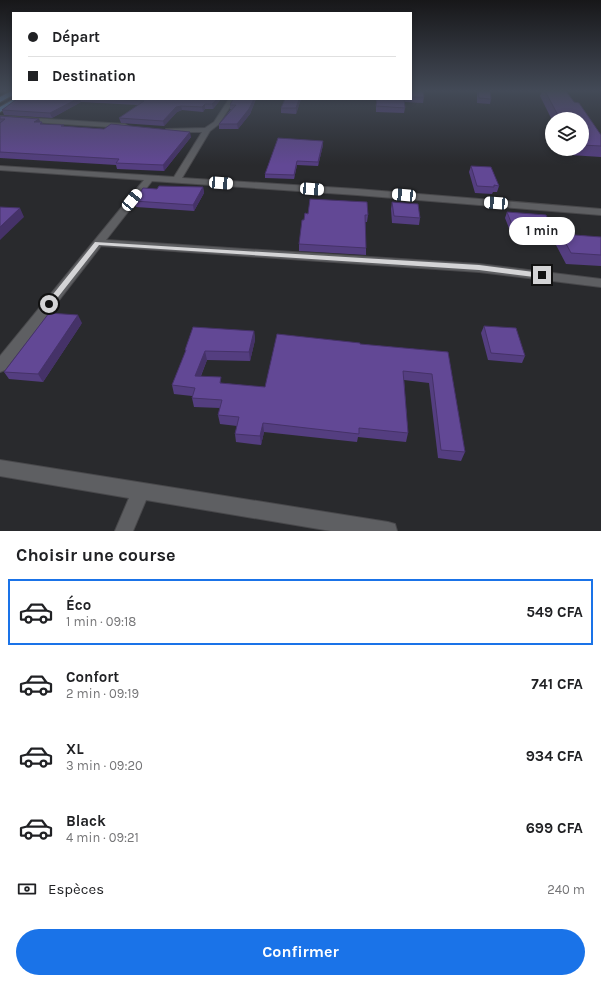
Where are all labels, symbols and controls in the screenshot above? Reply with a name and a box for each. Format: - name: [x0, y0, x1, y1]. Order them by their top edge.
- text: Départ: [52, 28, 100, 46]
- text: Destination: [52, 67, 136, 85]
- map controls: [545, 112, 589, 156]
- button: layers: [545, 112, 589, 156]
- car: [209, 176, 233, 190]
- car: [300, 182, 324, 196]
- car: [120, 187, 144, 213]
- car: [392, 188, 416, 202]
- car: [484, 196, 508, 210]
- callout: 1 min: [509, 217, 575, 245]
- text: 1 min: [526, 223, 558, 238]
- route end: [533, 266, 551, 284]
- route start: [40, 295, 58, 313]
- text: Choisir une course: [16, 544, 175, 566]
- icon: car: [18, 594, 54, 630]
- text: Éco: [66, 596, 91, 614]
- text: 549 CFA: [526, 603, 583, 621]
- text: 1 min · 09:18: [66, 614, 136, 629]
- icon: car: [18, 666, 54, 702]
- text: Confort: [66, 668, 119, 686]
- text: 741 CFA: [531, 675, 583, 693]
- text: 2 min · 09:19: [66, 686, 139, 701]
- icon: car: [18, 738, 54, 774]
- text: XL: [66, 740, 84, 758]
- text: 934 CFA: [526, 747, 583, 765]
- text: 3 min · 09:20: [66, 758, 143, 773]
- icon: car: [18, 810, 54, 846]
- text: Black: [66, 812, 106, 830]
- text: 699 CFA: [526, 819, 583, 837]
- text: 4 min · 09:21: [66, 830, 139, 845]
- icon: cash: [16, 878, 38, 900]
- text: Espèces: [48, 880, 104, 898]
- text: 240 m: [547, 882, 585, 897]
- button: Confirmer: [16, 929, 585, 975]

